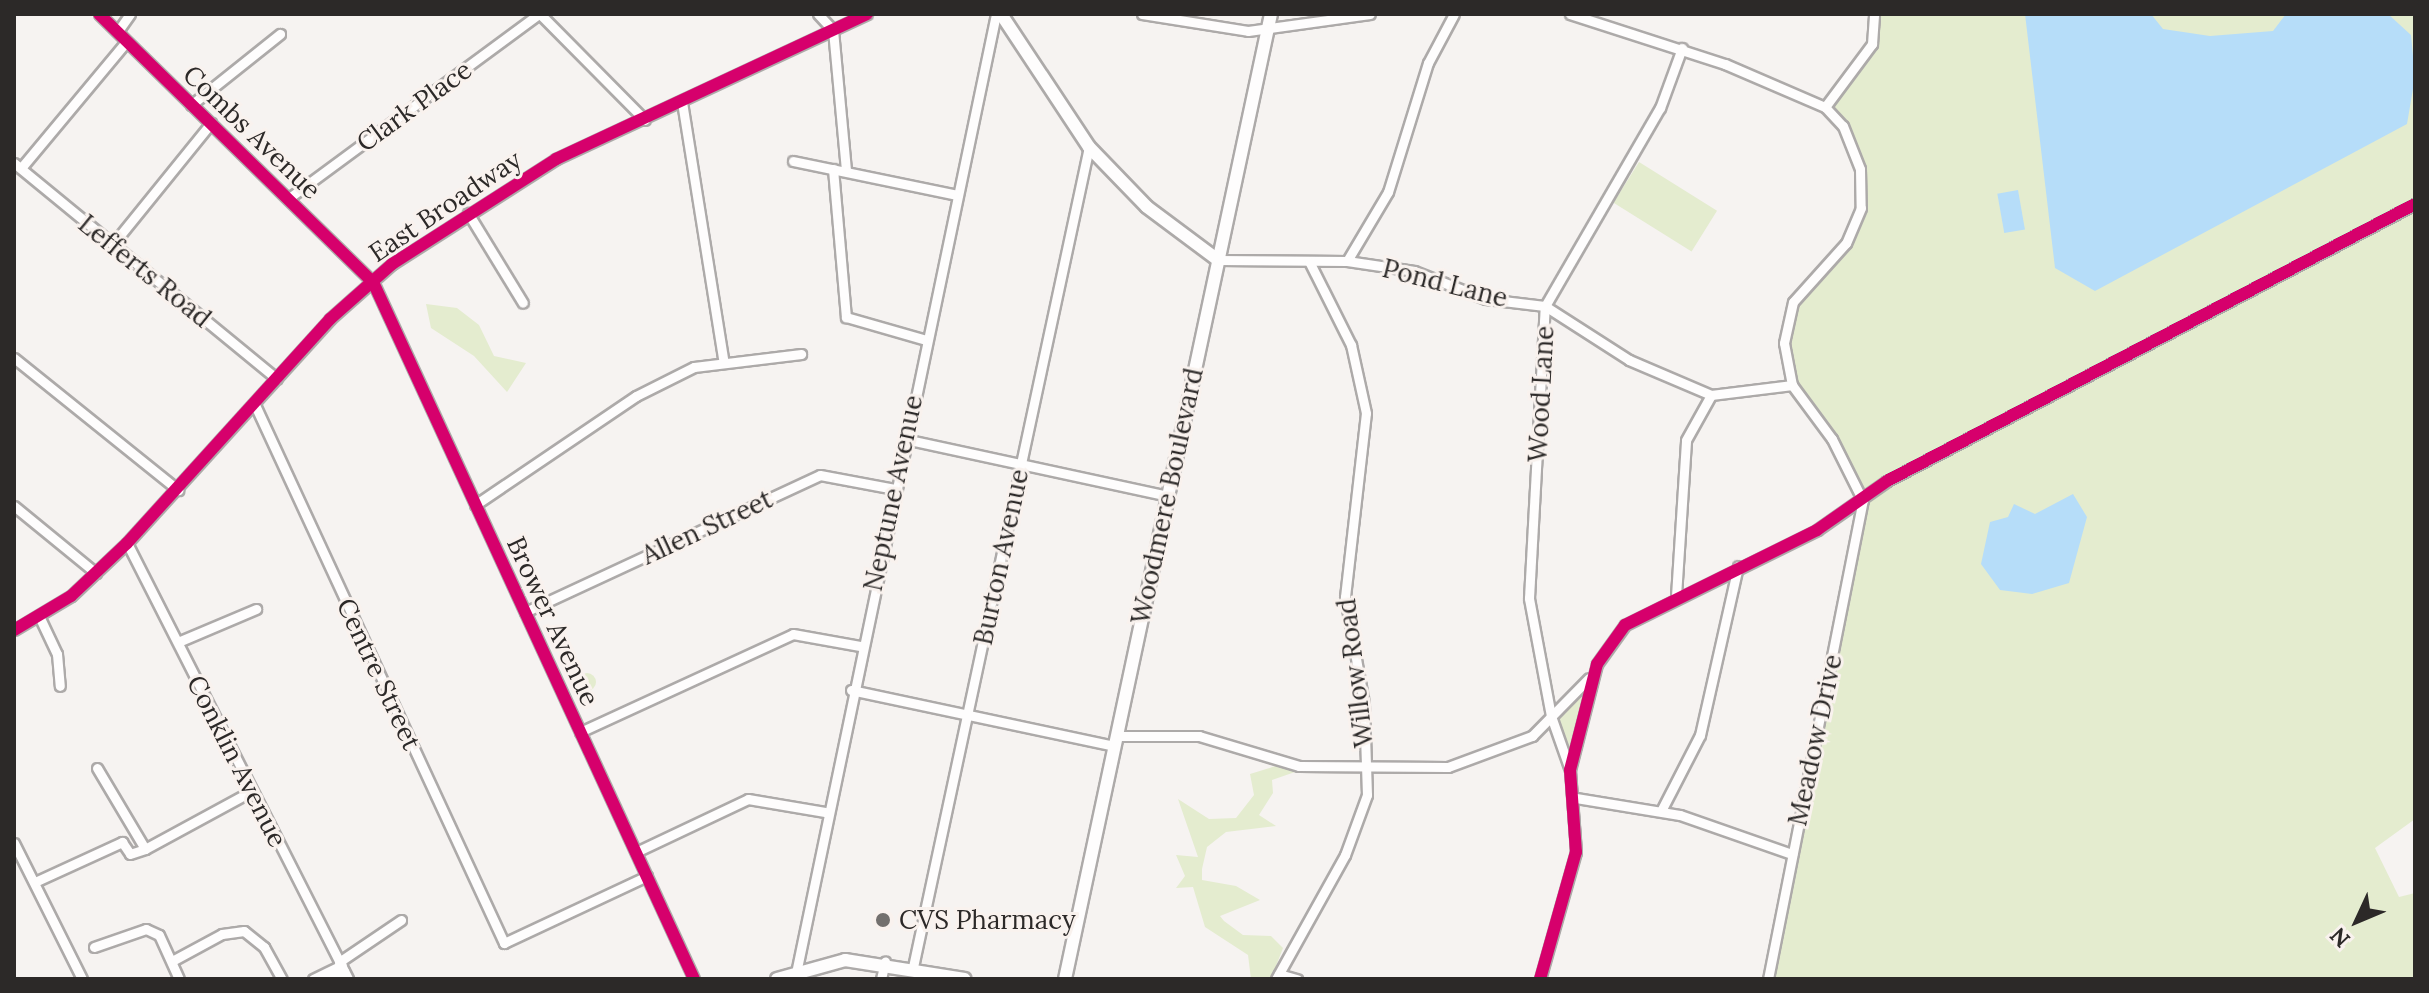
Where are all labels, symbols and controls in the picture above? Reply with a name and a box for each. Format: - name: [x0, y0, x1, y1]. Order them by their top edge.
- street label: Clark Place: [350, 54, 478, 158]
- street label: Combs Avenue: [177, 59, 327, 205]
- street label: East Broadway: [363, 144, 527, 268]
- street label: Lefferts Road: [72, 208, 218, 334]
- street label: Pond Lane: [1379, 252, 1511, 314]
- street label: Wood Lane: [1522, 325, 1560, 463]
- street label: Woodmere Boulevard: [1125, 365, 1209, 627]
- street label: Neptune Avenue: [857, 392, 929, 594]
- street label: Burton Avenue: [967, 466, 1035, 648]
- street label: Allen Street: [637, 483, 777, 571]
- street label: Brower Avenue: [500, 532, 606, 710]
- street label: Centre Street: [330, 593, 428, 755]
- street label: Willow Road: [1330, 597, 1380, 749]
- street label: Meadow Drive: [1782, 651, 1848, 829]
- street label: Conklin Avenue: [180, 670, 294, 852]
- north arrow: [2317, 881, 2397, 961]
- place label: CVS Pharmacy: [899, 904, 1076, 936]
- marker: CVS Pharmacy: [874, 911, 892, 929]
- text: N: [2324, 922, 2356, 954]

